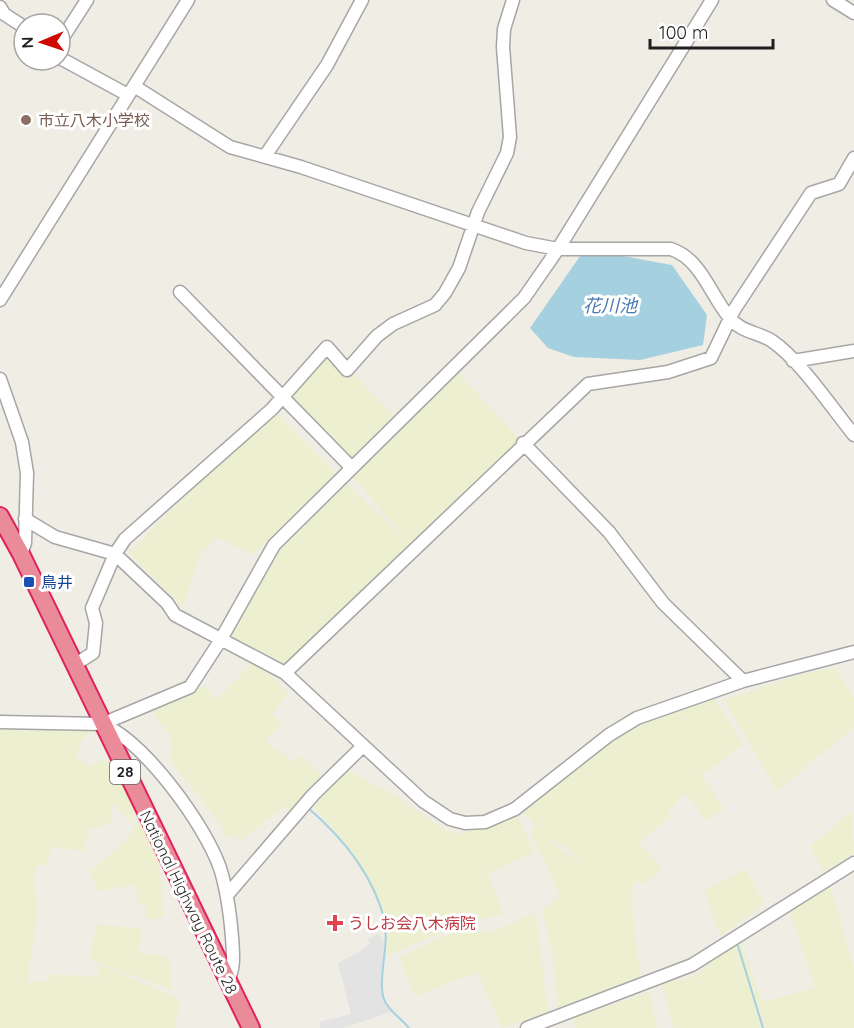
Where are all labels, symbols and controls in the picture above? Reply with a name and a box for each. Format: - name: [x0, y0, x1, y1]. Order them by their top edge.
- north arrow: [12, 12, 72, 72]
- scale bar: [650, 12, 773, 50]
- text: 100 m: [659, 21, 708, 44]
- text: N: [17, 36, 37, 49]
- place label: 市立八木小学校: [38, 110, 150, 130]
- marker: 市立八木小学校: [19, 113, 33, 127]
- water label: 花川池: [583, 294, 639, 317]
- place label: 鳥井: [41, 572, 73, 592]
- marker: 鳥井: [22, 575, 36, 589]
- road number: 28: [110, 760, 140, 784]
- street label: National Highway Route 28: [136, 807, 242, 997]
- place label: うしお会八木病院: [348, 913, 476, 933]
- marker: うしお会八木病院: [326, 914, 344, 932]

